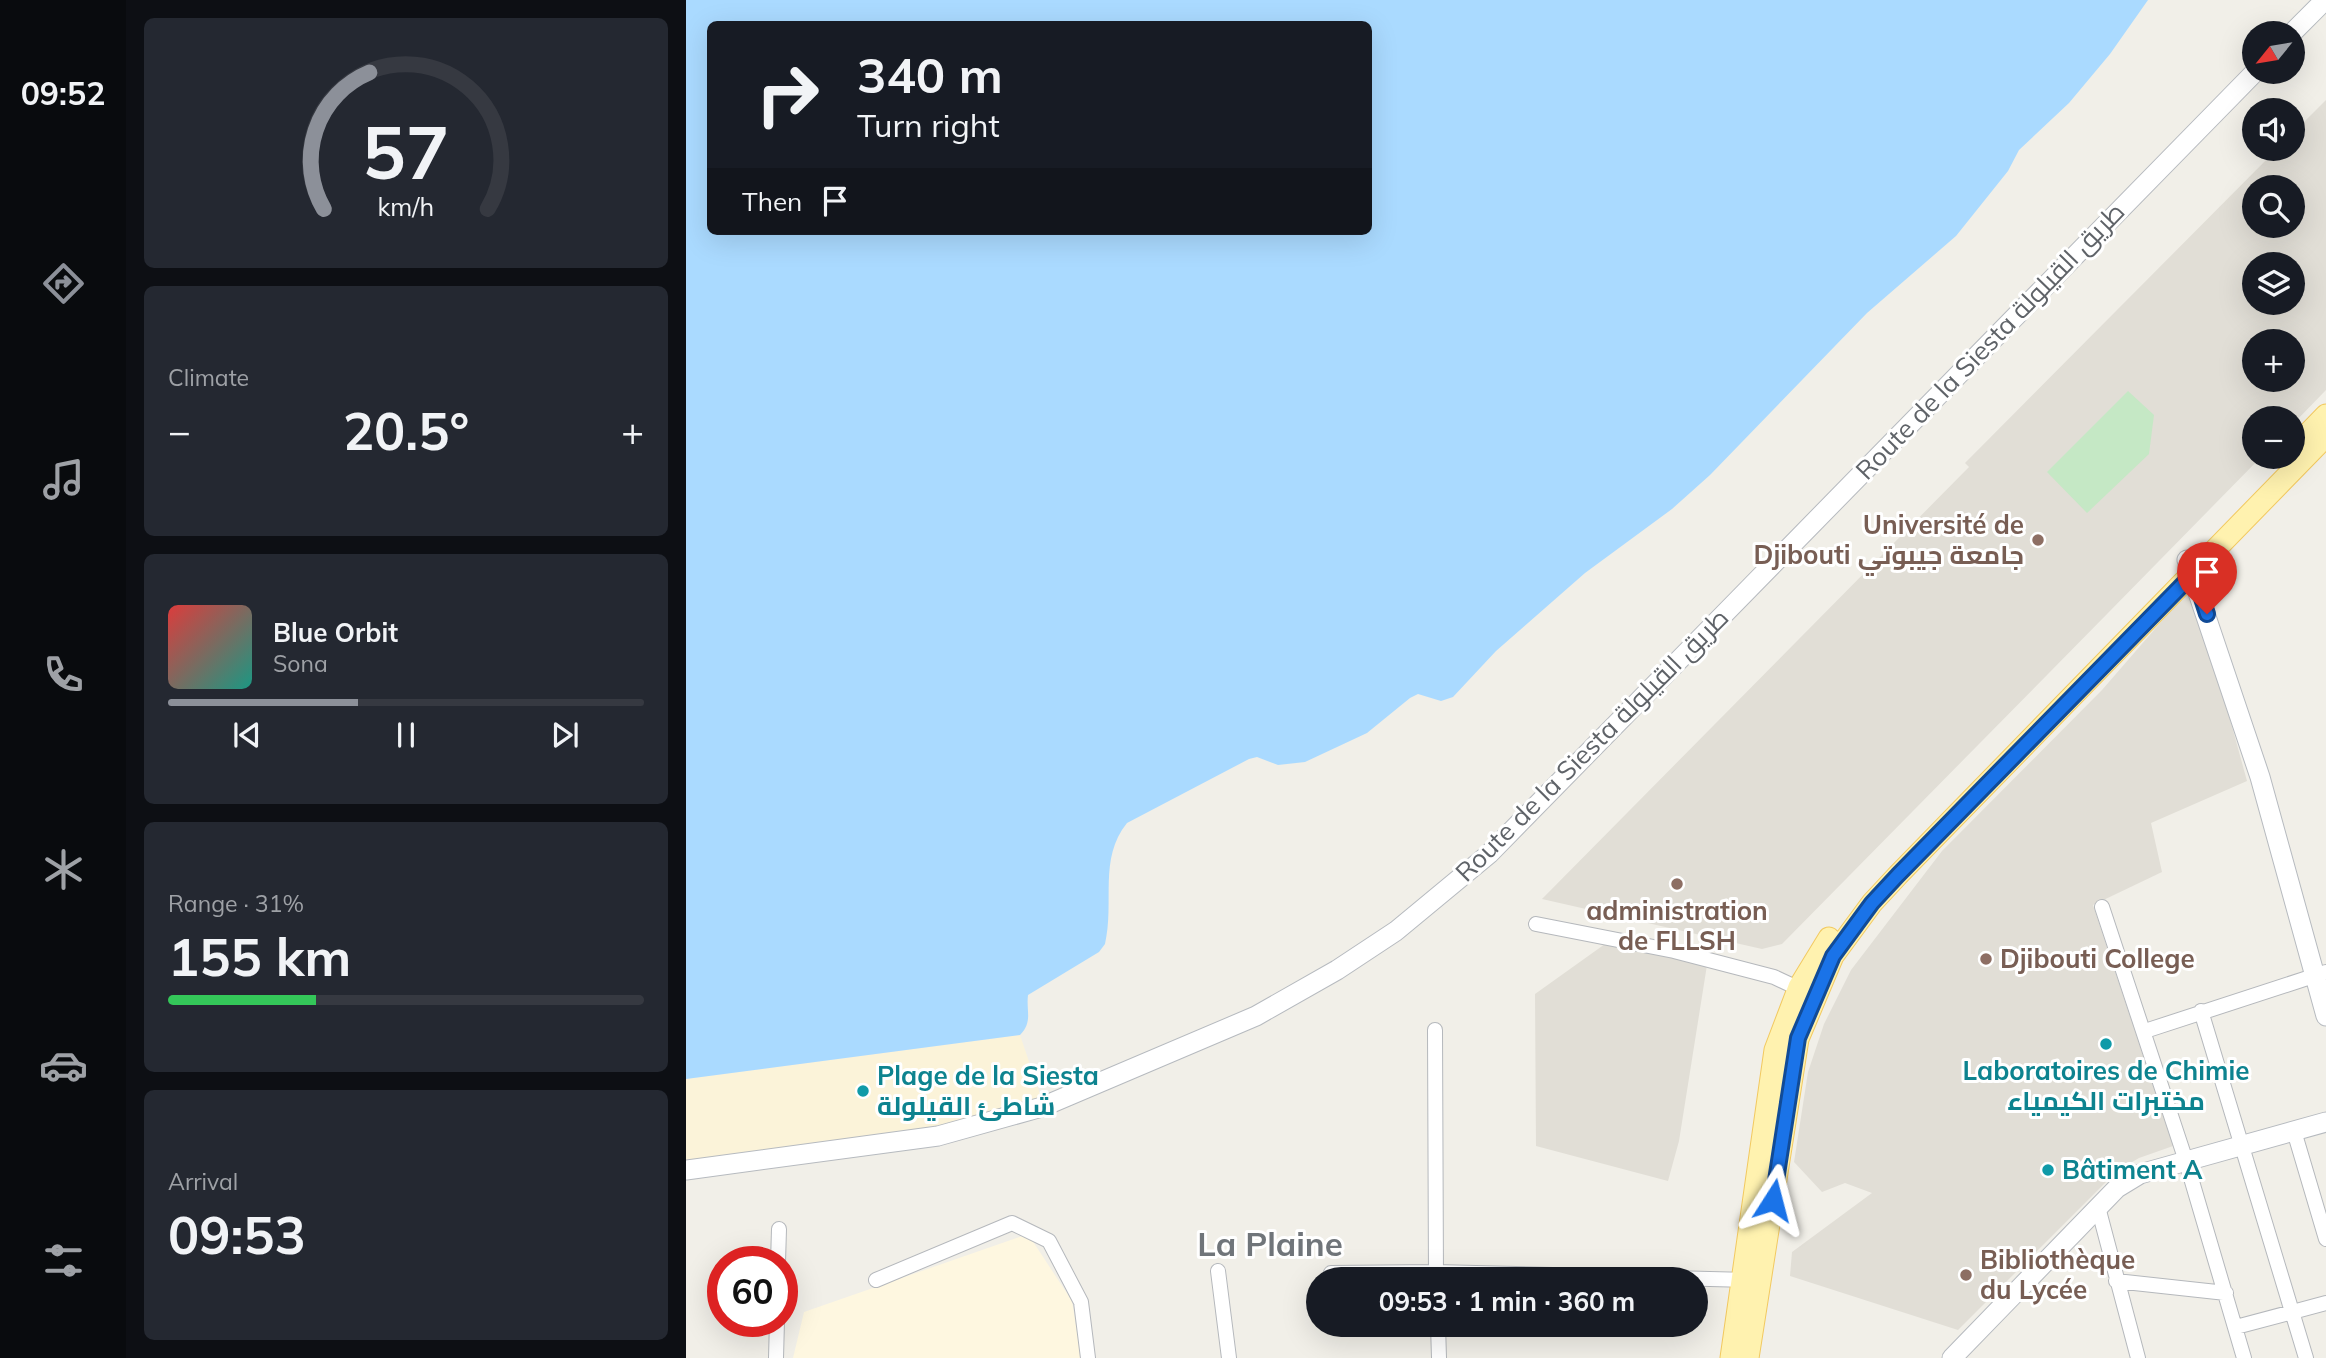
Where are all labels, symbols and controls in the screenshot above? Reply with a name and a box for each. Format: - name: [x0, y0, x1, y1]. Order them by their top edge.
- north arrow: [2242, 21, 2305, 84]
- map controls: [2242, 21, 2305, 469]
- text: 340 m: [857, 44, 1003, 105]
- icon: right: [742, 49, 833, 140]
- text: 09:52: [21, 73, 105, 113]
- button: sound: [2242, 98, 2305, 161]
- text: Turn right: [857, 105, 1000, 145]
- text: 57: [362, 106, 450, 197]
- button: search: [2242, 175, 2305, 238]
- icon: arrive: [816, 182, 854, 220]
- text: Then: [742, 185, 802, 218]
- text: km/h: [378, 191, 434, 222]
- street label: Route de la Siesta طريق القيلولة: [1848, 195, 2131, 486]
- button: layers: [2242, 252, 2305, 315]
- icon: directions: [39, 259, 88, 308]
- button: +: [2242, 329, 2305, 392]
- text: Climate: [168, 363, 249, 392]
- text: 20.5°: [343, 398, 469, 463]
- button: −: [2242, 406, 2305, 469]
- text: −: [168, 407, 191, 455]
- text: +: [621, 407, 644, 455]
- icon: music: [39, 455, 88, 504]
- place label: Université de Djibouti جامعة جيبوتي: [1754, 508, 2024, 576]
- marker: Université de Djibouti جامعة جيبوتي: [2030, 532, 2046, 548]
- pin: [2177, 542, 2237, 614]
- icon: arrive: [2188, 553, 2226, 591]
- street label: Route de la Siesta طريق القيلولة: [1448, 601, 1735, 888]
- text: Blue Orbit: [273, 616, 398, 649]
- text: Sona: [273, 649, 328, 678]
- icon: phone: [39, 650, 88, 699]
- icon: previous: [228, 716, 266, 754]
- icon: pause: [387, 716, 425, 754]
- icon: next: [546, 716, 584, 754]
- icon: climate: [39, 845, 88, 894]
- marker: administration de FLLSH: [1669, 876, 1685, 892]
- text: Range · 31%: [168, 889, 304, 918]
- place label: administration de FLLSH: [1586, 894, 1768, 957]
- text: 155 km: [168, 924, 351, 989]
- place label: Djibouti College: [2000, 942, 2195, 975]
- marker: Djibouti College: [1978, 951, 1994, 967]
- marker: Laboratoires de Chimie مختبرات الكيمياء: [2098, 1036, 2114, 1052]
- icon: car: [39, 1041, 88, 1090]
- place label: Laboratoires de Chimie مختبرات الكيمياء: [1963, 1054, 2249, 1117]
- place label: Plage de la Siesta شاطئ القيلولة: [877, 1059, 1099, 1122]
- marker: Plage de la Siesta شاطئ القيلولة: [855, 1083, 871, 1099]
- place label: Bâtiment A: [2062, 1153, 2203, 1186]
- marker: Bâtiment A: [2040, 1162, 2056, 1178]
- position arrow: [1736, 1163, 1810, 1237]
- text: Arrival: [168, 1167, 238, 1196]
- text: 09:53: [168, 1202, 306, 1267]
- district label: La Plaine: [1197, 1223, 1343, 1264]
- icon: filters: [39, 1236, 88, 1285]
- place label: Bibliothèque du Lycée: [1980, 1243, 2135, 1306]
- speed limit sign: 60: [707, 1246, 798, 1337]
- marker: Bibliothèque du Lycée: [1958, 1267, 1974, 1283]
- text: 09:53 · 1 min · 360 m: [1379, 1285, 1635, 1318]

